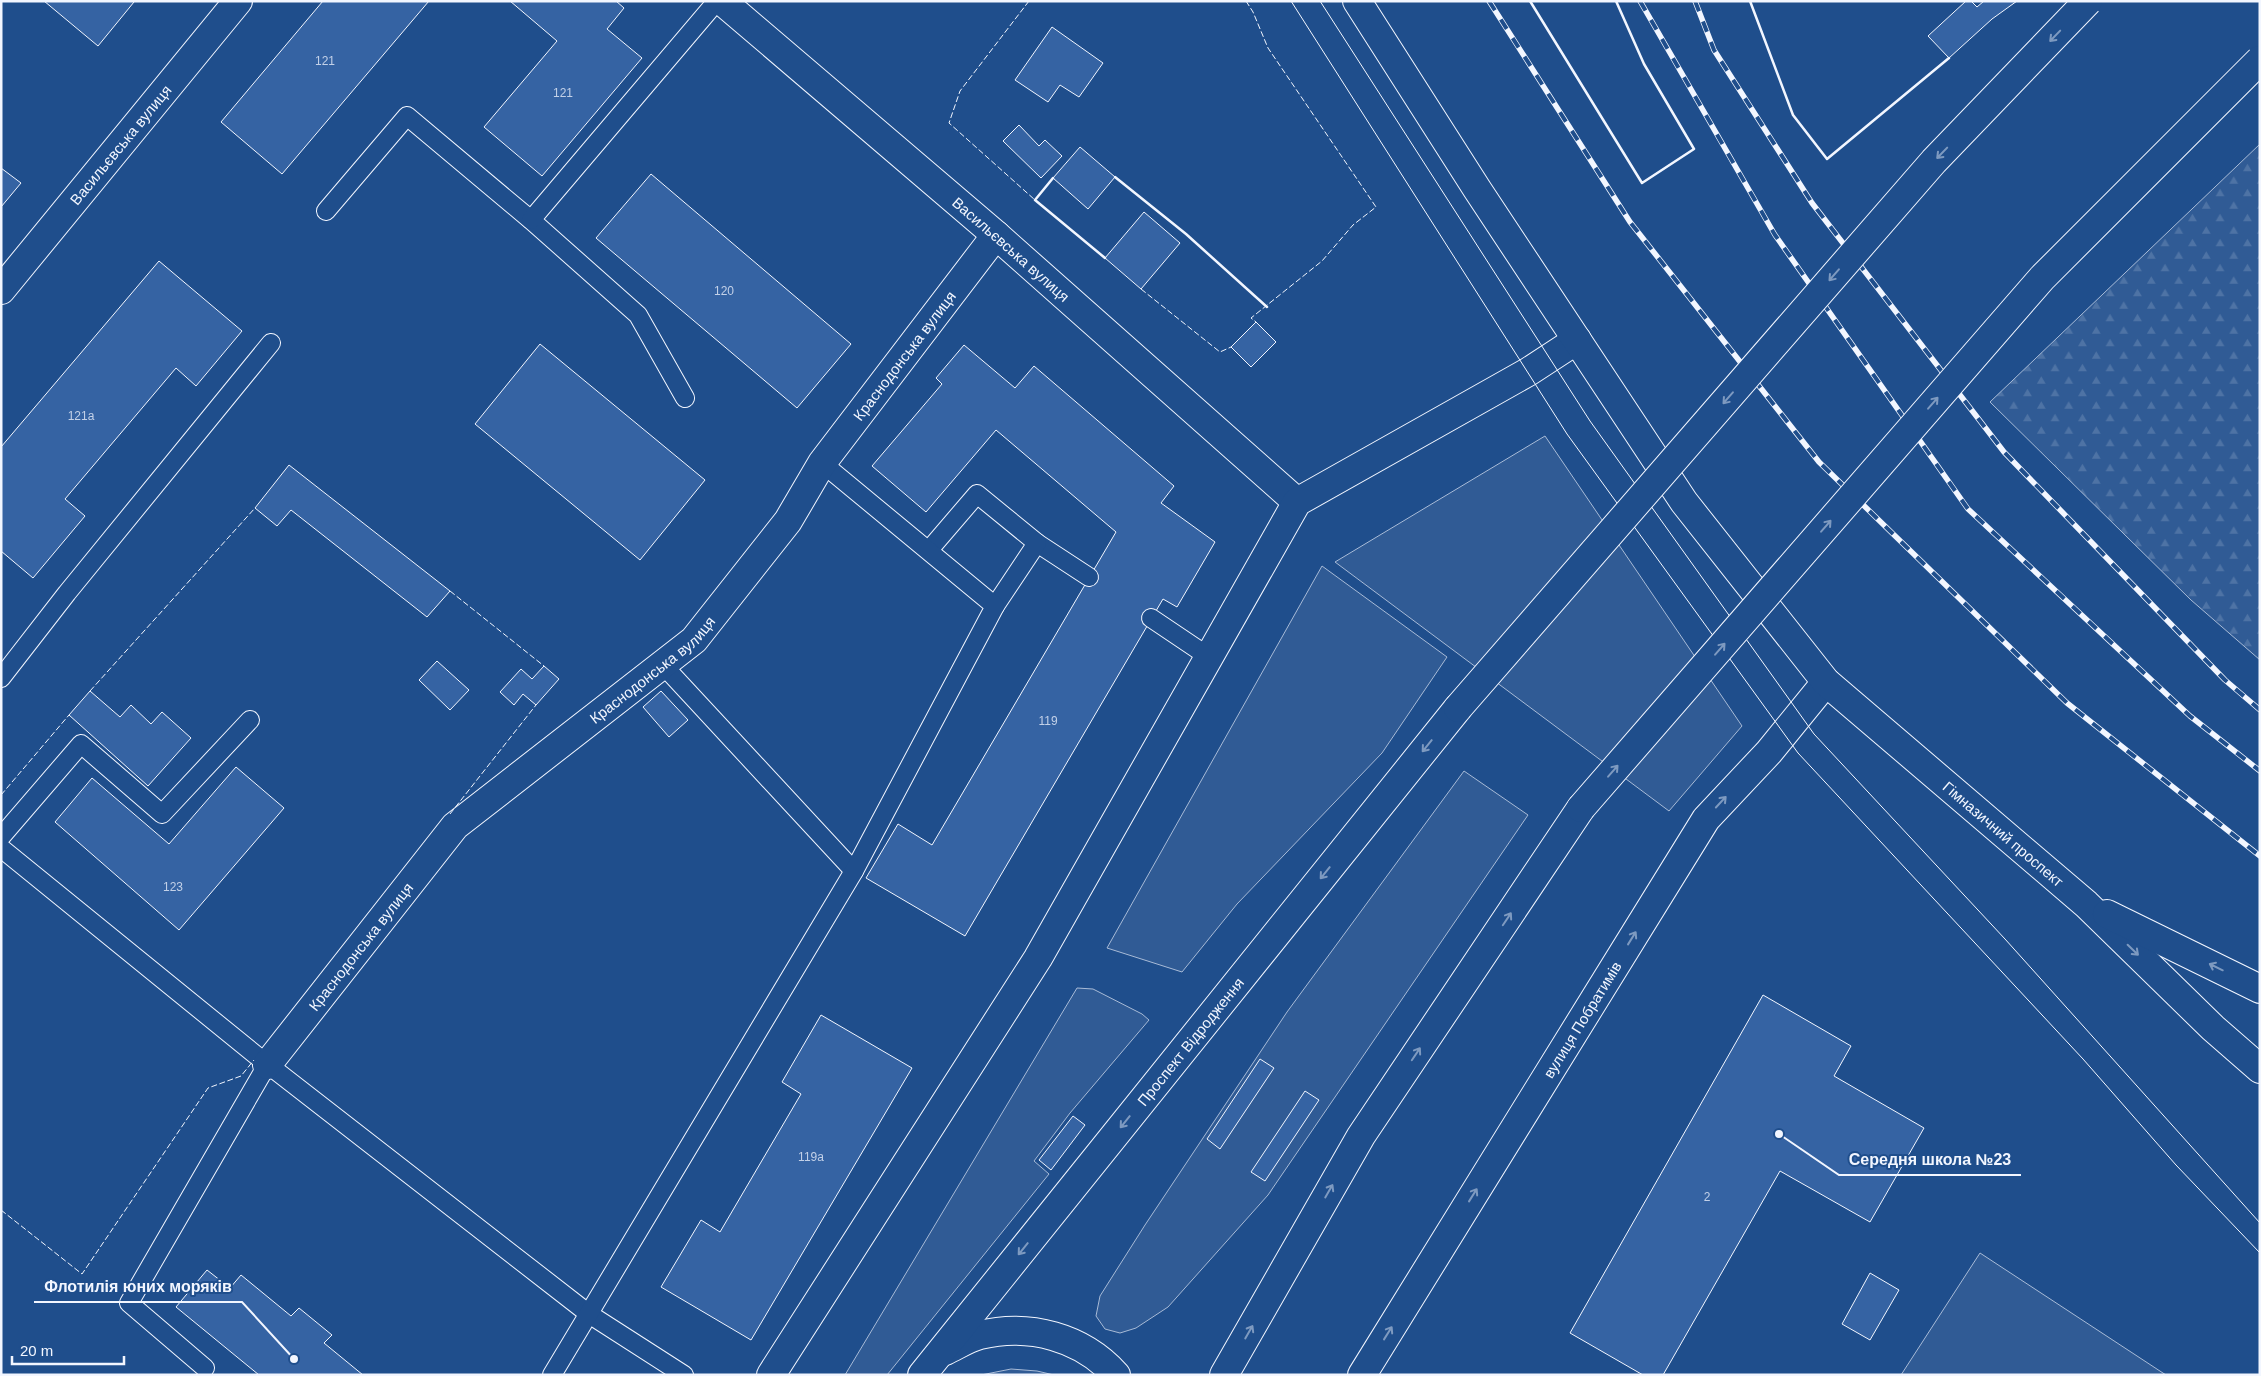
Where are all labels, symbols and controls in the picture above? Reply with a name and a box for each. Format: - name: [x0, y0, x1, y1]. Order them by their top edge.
- one-way arrow: [2049, 30, 2061, 42]
- house number: 121: [315, 54, 335, 68]
- street label: Васильєвська вулиця: [66, 81, 174, 208]
- house number: 121: [553, 86, 573, 100]
- one-way arrow: [1936, 147, 1948, 160]
- street label: Васильєвська вулиця: [949, 193, 1073, 305]
- one-way arrow: [1829, 269, 1840, 282]
- house number: 120: [714, 284, 734, 298]
- street label: Краснодонська вулиця: [849, 288, 959, 424]
- one-way arrow: [1722, 391, 1733, 404]
- one-way arrow: [1927, 397, 1939, 410]
- house number: 121а: [68, 409, 95, 423]
- one-way arrow: [1821, 520, 1832, 533]
- street label: Краснодонська вулиця: [586, 613, 718, 727]
- one-way arrow: [1714, 642, 1726, 655]
- house number: 119: [1038, 714, 1058, 728]
- one-way arrow: [1422, 739, 1433, 752]
- one-way arrow: [1607, 765, 1619, 778]
- street label: Гімназичний проспект: [1940, 777, 2067, 890]
- one-way arrow: [1715, 796, 1727, 809]
- one-way arrow: [1320, 866, 1331, 879]
- street label: Краснодонська вулиця: [305, 879, 416, 1014]
- house number: 123: [163, 880, 183, 894]
- one-way arrow: [1501, 912, 1512, 926]
- one-way arrow: [1628, 931, 1638, 945]
- one-way arrow: [2127, 944, 2139, 956]
- street label: вулиця Побратимів: [1539, 958, 1624, 1081]
- one-way arrow: [2209, 962, 2224, 971]
- street label: Проспект Відродження: [1133, 974, 1247, 1109]
- one-way arrow: [1411, 1047, 1421, 1061]
- one-way arrow: [1120, 1115, 1131, 1128]
- callout: Середня школа №23: [1839, 1144, 2021, 1175]
- house number: 119а: [798, 1150, 824, 1164]
- text: Середня школа №23: [1849, 1151, 2011, 1168]
- one-way arrow: [1325, 1185, 1335, 1199]
- one-way arrow: [1469, 1189, 1479, 1203]
- house number: 2: [1704, 1190, 1711, 1204]
- one-way arrow: [1018, 1242, 1029, 1255]
- callout: Флотилія юних моряків: [34, 1271, 242, 1302]
- text: Флотилія юних моряків: [44, 1278, 232, 1295]
- one-way arrow: [1244, 1326, 1254, 1340]
- one-way arrow: [1383, 1327, 1393, 1341]
- scale bar: [12, 1334, 125, 1366]
- text: 20 m: [20, 1342, 53, 1359]

